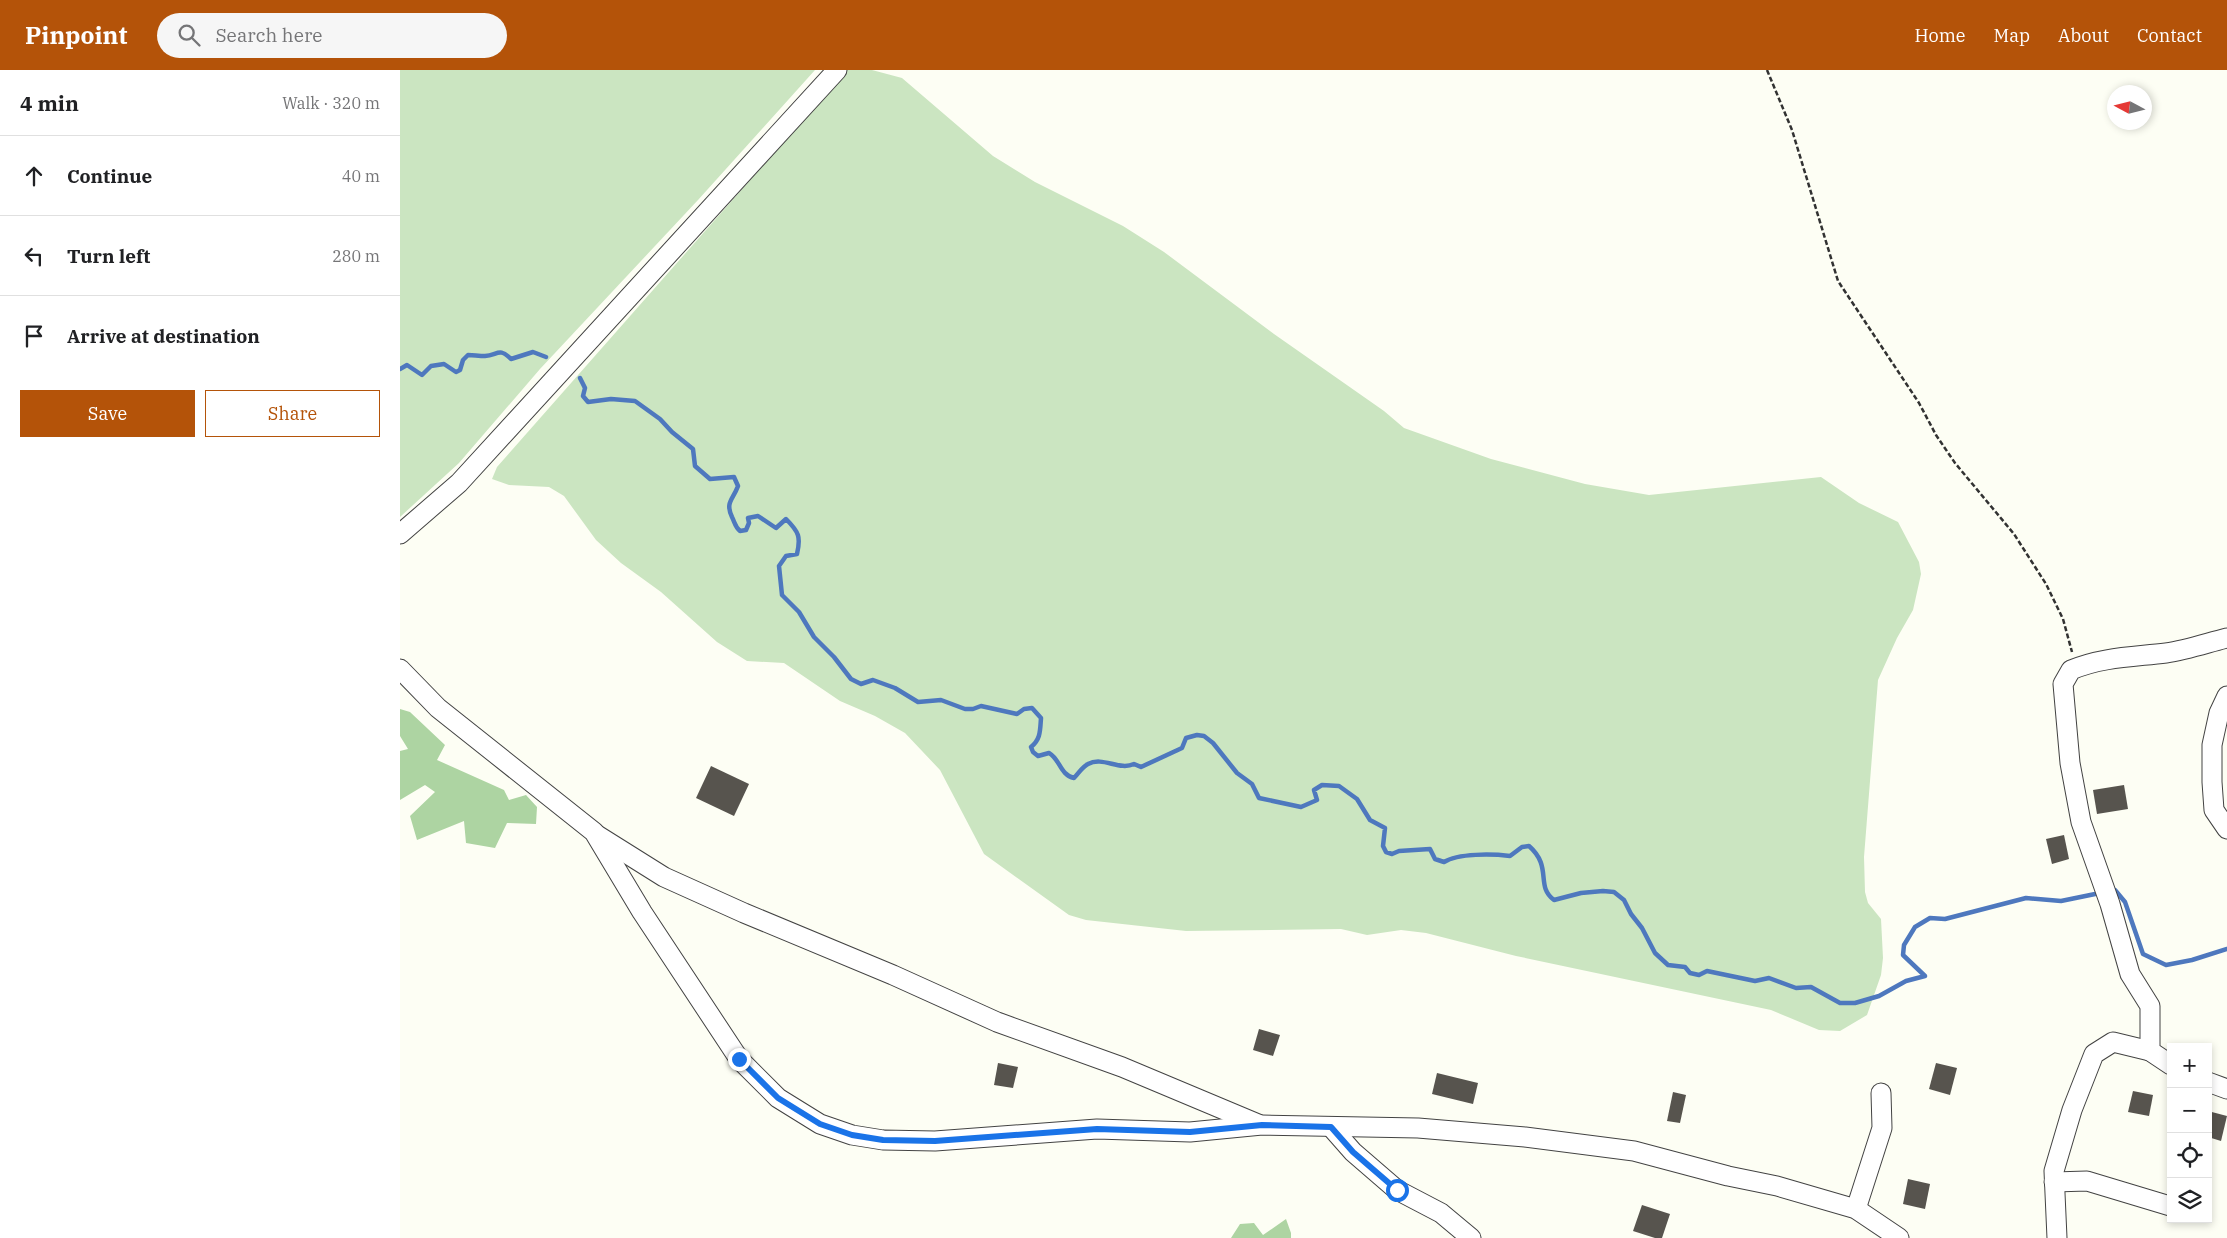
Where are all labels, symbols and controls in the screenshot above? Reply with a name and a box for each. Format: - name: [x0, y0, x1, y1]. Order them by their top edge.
- search box: [157, 13, 507, 58]
- text: Pinpoint: [25, 19, 127, 51]
- icon: search: [175, 21, 203, 49]
- text: Search here: [215, 23, 322, 47]
- text: Home: [1914, 24, 1966, 47]
- text: Map: [1994, 24, 2030, 47]
- text: About: [2058, 24, 2109, 47]
- text: Contact: [2137, 24, 2202, 47]
- north arrow: [2107, 85, 2152, 130]
- text: 4 min: [20, 89, 79, 117]
- text: Walk · 320 m: [282, 93, 380, 113]
- icon: ahead: [20, 162, 48, 190]
- text: Continue: [67, 164, 152, 188]
- text: 40 m: [342, 166, 380, 186]
- icon: left: [20, 242, 48, 270]
- text: Turn left: [67, 244, 150, 268]
- text: 280 m: [332, 246, 380, 266]
- icon: arrive: [20, 322, 48, 350]
- text: Arrive at destination: [67, 324, 260, 348]
- button: Save: [20, 390, 195, 437]
- button: Share: [205, 390, 380, 437]
- map controls: [2167, 1043, 2212, 1223]
- button: +: [2167, 1043, 2212, 1088]
- route end: [728, 1048, 751, 1071]
- button: −: [2167, 1088, 2212, 1133]
- button: locate: [2167, 1133, 2212, 1178]
- button: layers: [2167, 1178, 2212, 1223]
- route start: [1386, 1179, 1409, 1202]

